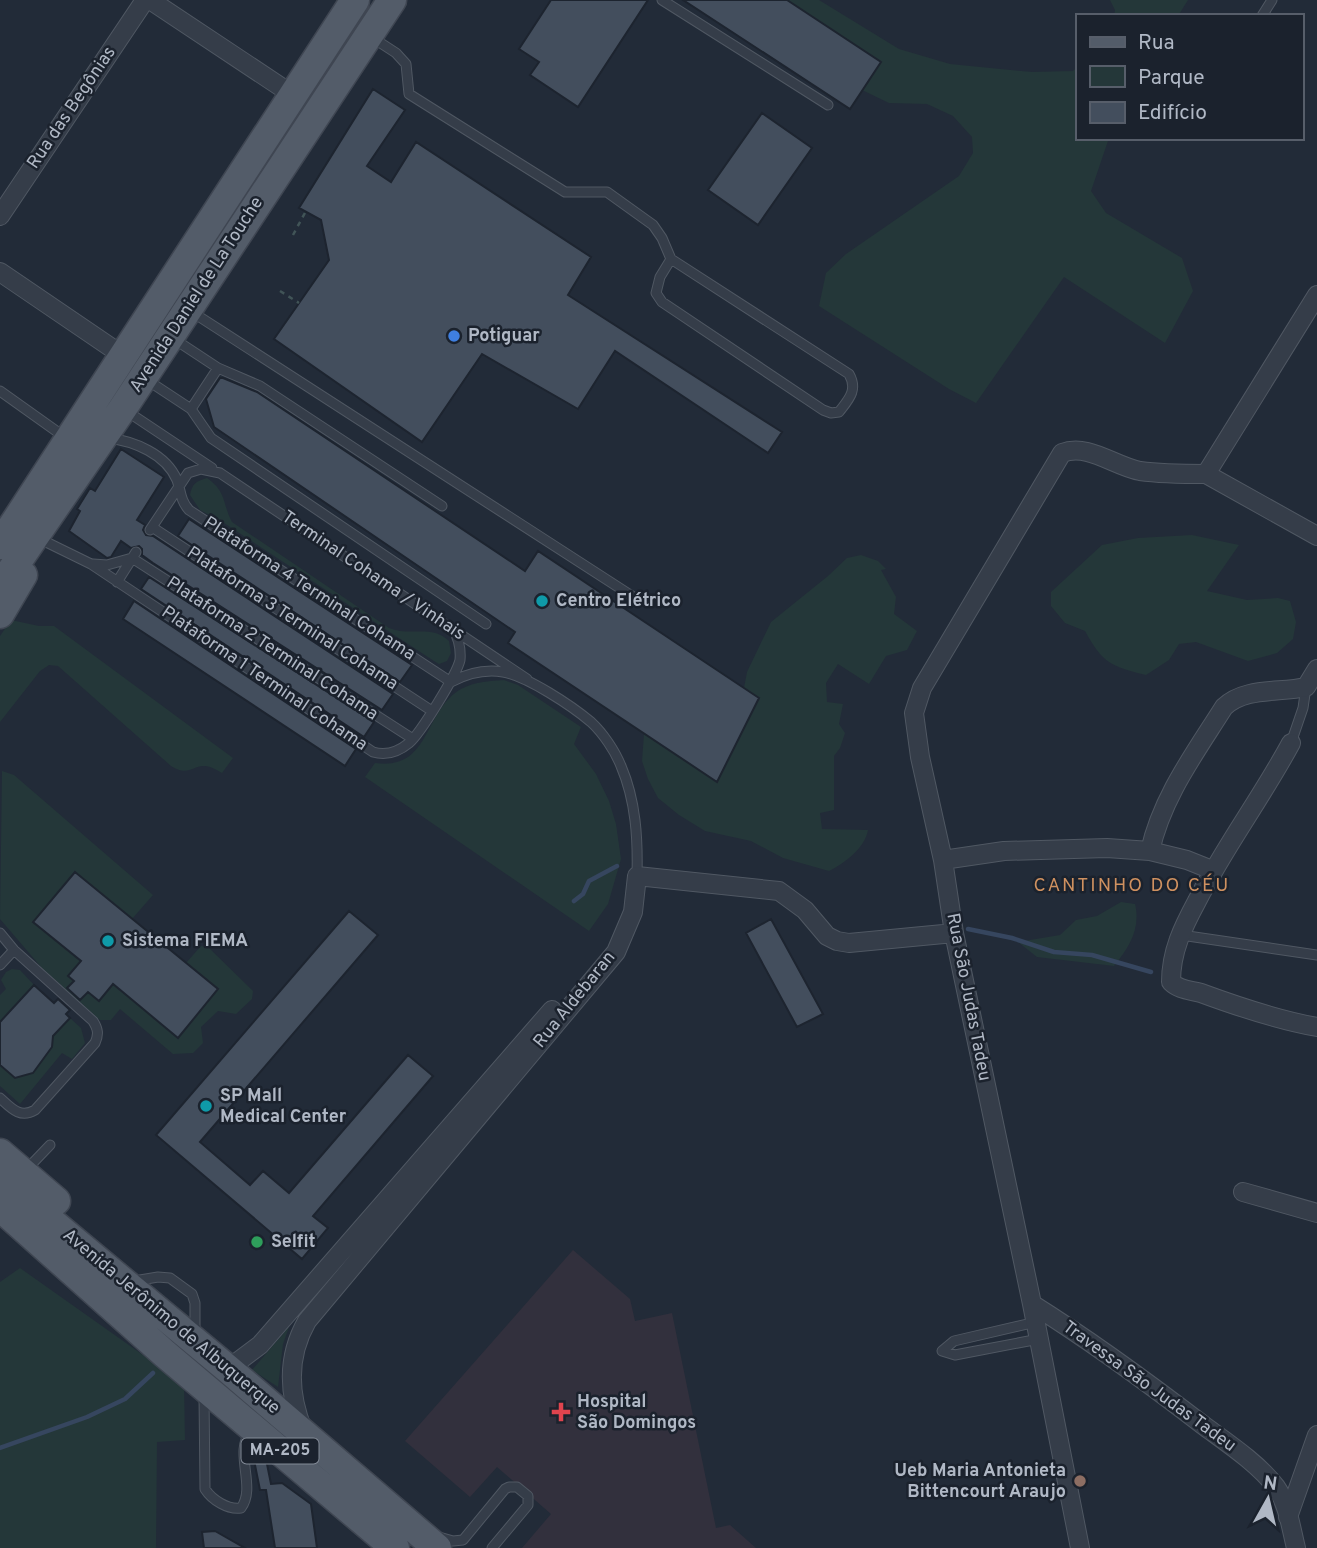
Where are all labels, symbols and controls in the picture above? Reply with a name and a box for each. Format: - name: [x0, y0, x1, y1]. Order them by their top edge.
- legend: [1076, 14, 1303, 140]
- text: Rua: [1138, 30, 1175, 57]
- street label: Rua das Begônias: [22, 42, 122, 174]
- text: Parque: [1138, 65, 1205, 92]
- text: Edifício: [1138, 100, 1207, 127]
- street label: Avenida Daniel de La Touche: [125, 193, 269, 397]
- place label: Potiguar: [468, 325, 540, 348]
- marker: Potiguar: [446, 328, 462, 344]
- street label: Terminal Cohama / Vinhais: [277, 506, 469, 646]
- street label: Plataforma 4 Terminal Cohama: [199, 512, 419, 666]
- street label: Plataforma 3 Terminal Cohama: [182, 542, 402, 696]
- street label: Plataforma 2 Terminal Cohama: [162, 572, 382, 726]
- place label: Centro Elétrico: [556, 590, 681, 613]
- marker: Centro Elétrico: [534, 593, 550, 609]
- street label: Plataforma 1 Terminal Cohama: [157, 601, 371, 757]
- district label: CANTINHO DO CÉU: [1034, 873, 1230, 898]
- street label: Rua São Judas Tadeu: [940, 911, 996, 1083]
- place label: Sistema FIEMA: [122, 930, 248, 953]
- marker: Sistema FIEMA: [100, 933, 116, 949]
- street label: Rua Aldebaran: [529, 947, 621, 1053]
- place label: SP Mall Medical Center: [220, 1085, 347, 1129]
- marker: SP Mall Medical Center: [198, 1098, 214, 1114]
- street label: Avenida Jerônimo de Albuquerque: [57, 1224, 285, 1420]
- place label: Selfit: [271, 1231, 316, 1254]
- marker: Selfit: [249, 1234, 265, 1250]
- street label: Travessa São Judas Tadeu: [1058, 1316, 1240, 1458]
- place label: Hospital São Domingos: [577, 1391, 696, 1435]
- marker: Hospital São Domingos: [551, 1402, 571, 1422]
- road number: MA-205: [242, 1438, 318, 1464]
- place label: Ueb Maria Antonieta Bittencourt Araujo: [894, 1460, 1066, 1504]
- north arrow: [1233, 1464, 1303, 1534]
- text: N: [1262, 1471, 1279, 1497]
- marker: Ueb Maria Antonieta Bittencourt Araujo: [1072, 1473, 1088, 1489]

